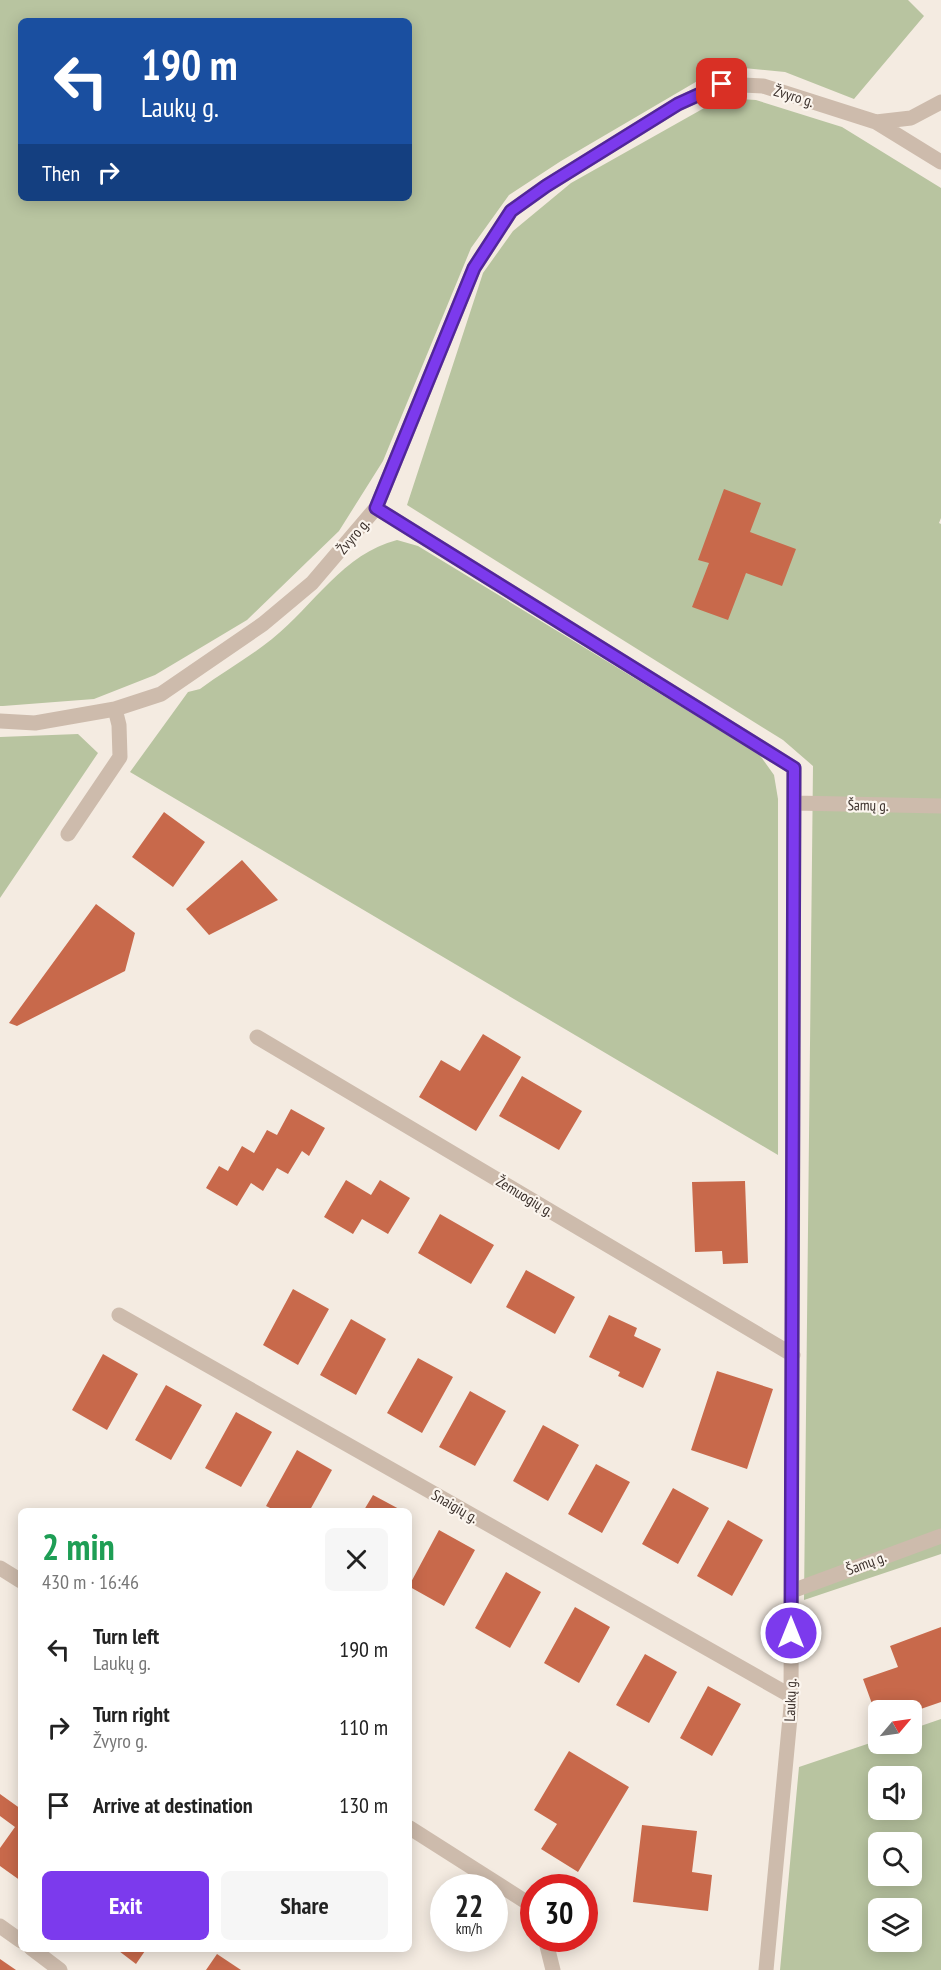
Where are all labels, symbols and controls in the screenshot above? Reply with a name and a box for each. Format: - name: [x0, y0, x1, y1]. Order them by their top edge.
- text: 190 m: [141, 37, 238, 92]
- icon: left: [42, 42, 120, 120]
- pin: [696, 58, 747, 109]
- icon: arrive: [705, 67, 738, 100]
- street label: Žvyro g.: [772, 81, 817, 111]
- text: Laukų g.: [141, 90, 219, 124]
- icon: right: [92, 156, 125, 189]
- text: Then: [42, 159, 80, 187]
- street label: Žvyro g.: [333, 514, 374, 558]
- street label: Šamų g.: [847, 795, 889, 815]
- street label: Žemuogių g.: [493, 1171, 557, 1221]
- street label: Snaigių g.: [428, 1485, 482, 1527]
- text: 2 min: [42, 1523, 115, 1570]
- button: close: [325, 1528, 388, 1591]
- street label: Šamų g.: [843, 1547, 889, 1579]
- text: 430 m · 16:46: [42, 1569, 139, 1595]
- position arrow: [759, 1601, 823, 1665]
- text: Turn left: [93, 1622, 159, 1650]
- icon: left: [42, 1633, 75, 1666]
- text: 190 m: [339, 1635, 388, 1663]
- text: Laukų g.: [93, 1650, 151, 1676]
- street label: Laukų g.: [780, 1678, 800, 1722]
- text: Turn right: [93, 1700, 170, 1728]
- north arrow: [868, 1700, 922, 1754]
- map controls: [868, 1700, 922, 1952]
- icon: right: [42, 1711, 75, 1744]
- text: 110 m: [339, 1713, 388, 1741]
- text: Žvyro g.: [93, 1728, 147, 1754]
- button: sound: [868, 1766, 922, 1820]
- icon: arrive: [42, 1789, 75, 1822]
- text: Arrive at destination: [93, 1791, 253, 1819]
- text: 130 m: [339, 1791, 388, 1819]
- button: search: [868, 1832, 922, 1886]
- button: Exit: [42, 1871, 209, 1940]
- button: Share: [221, 1871, 388, 1940]
- speed limit sign: 30: [520, 1874, 598, 1952]
- text: 22: [455, 1886, 483, 1925]
- button: layers: [868, 1898, 922, 1952]
- text: km/h: [456, 1919, 482, 1938]

